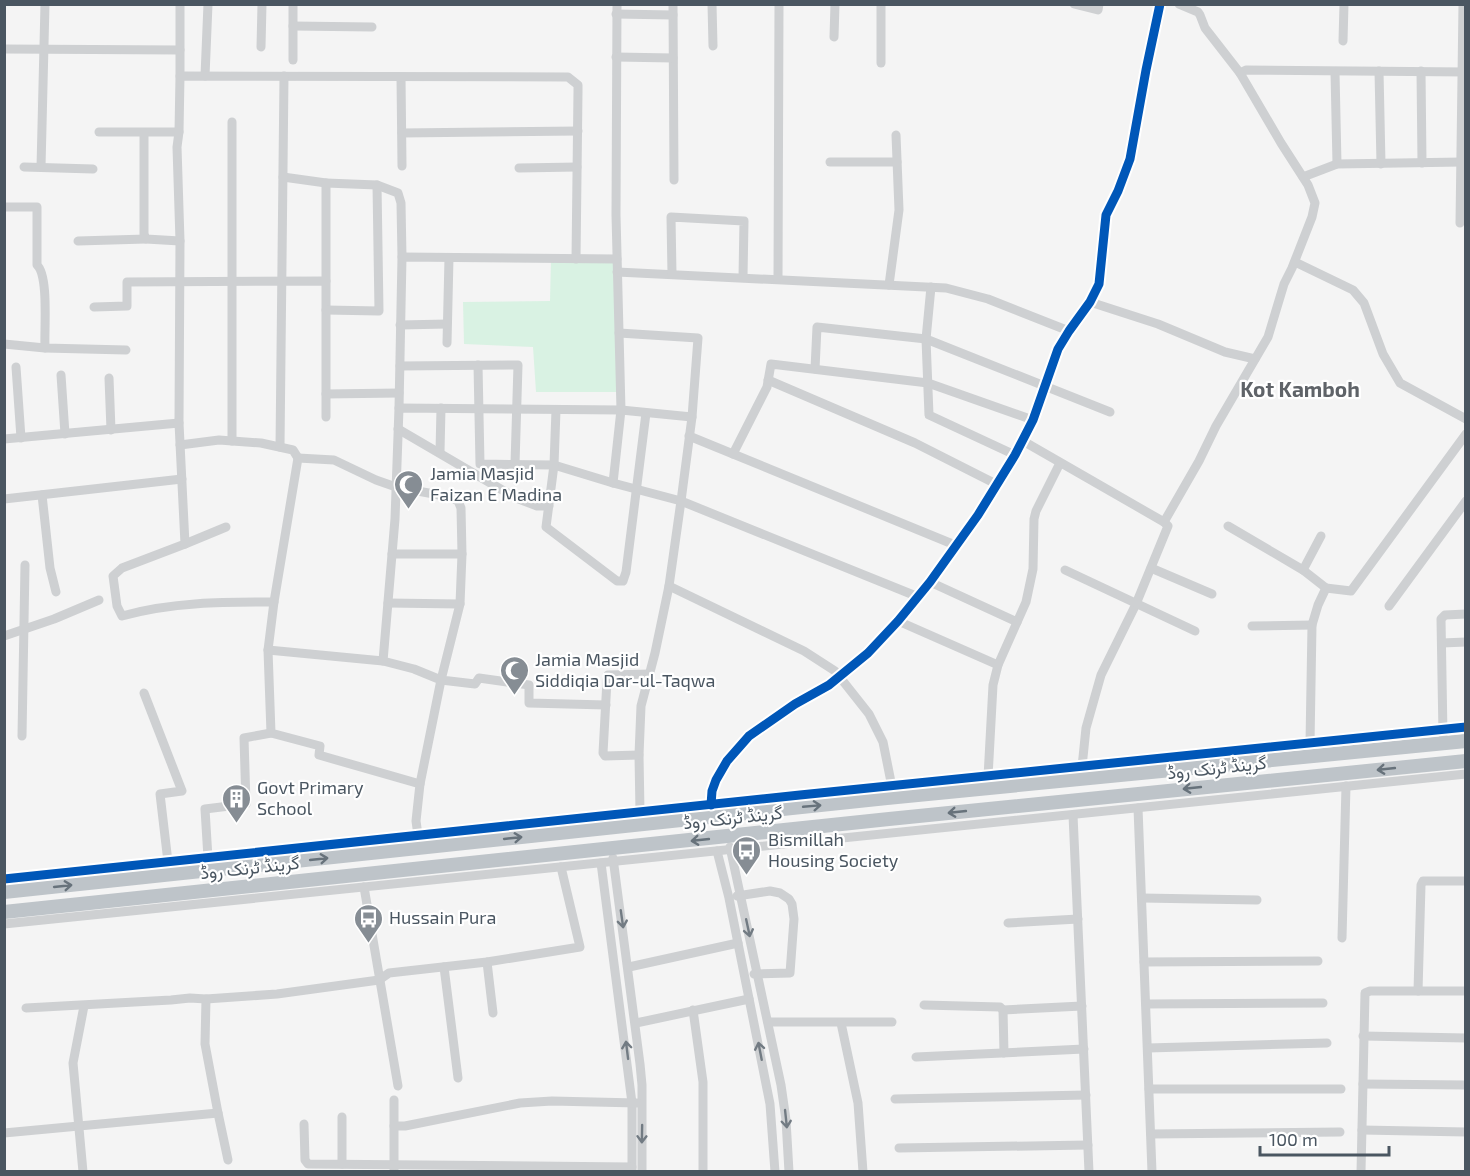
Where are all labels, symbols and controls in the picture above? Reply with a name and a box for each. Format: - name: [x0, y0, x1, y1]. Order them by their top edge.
- district label: Kot Kamboh: [1240, 376, 1360, 401]
- place label: Jamia Masjid Faizan E Madina: [430, 462, 562, 505]
- mosque icon: Jamia Masjid Faizan E Madina: [393, 468, 425, 510]
- place label: Jamia Masjid Siddiqia Dar-ul-Taqwa: [535, 648, 716, 691]
- mosque icon: Jamia Masjid Siddiqia Dar-ul-Taqwa: [498, 654, 530, 696]
- street label: گرینڈ ٹرنک روڈ: [1166, 751, 1268, 784]
- one-way arrow: [1377, 764, 1397, 775]
- place label: Govt Primary School: [257, 776, 364, 819]
- building icon: Govt Primary School: [220, 782, 252, 824]
- one-way arrow: [1183, 783, 1203, 794]
- street label: گرینڈ ٹرنک روڈ: [682, 801, 784, 834]
- one-way arrow: [801, 801, 821, 812]
- one-way arrow: [947, 807, 967, 818]
- place label: Bismillah Housing Society: [768, 828, 899, 871]
- one-way arrow: [503, 832, 523, 843]
- bus stop icon: Bismillah Housing Society: [731, 834, 763, 876]
- one-way arrow: [691, 835, 711, 846]
- street label: گرینڈ ٹرنک روڈ: [199, 851, 301, 884]
- one-way arrow: [309, 853, 329, 864]
- one-way arrow: [52, 880, 72, 891]
- bus stop icon: Hussain Pura: [352, 902, 384, 944]
- place label: Hussain Pura: [389, 906, 496, 928]
- one-way arrow: [617, 909, 628, 929]
- one-way arrow: [743, 918, 754, 937]
- one-way arrow: [621, 1041, 632, 1061]
- one-way arrow: [753, 1042, 765, 1061]
- one-way arrow: [781, 1109, 792, 1129]
- scale bar: [1260, 1119, 1389, 1157]
- one-way arrow: [636, 1124, 648, 1144]
- text: 100 m: [1269, 1128, 1318, 1150]

